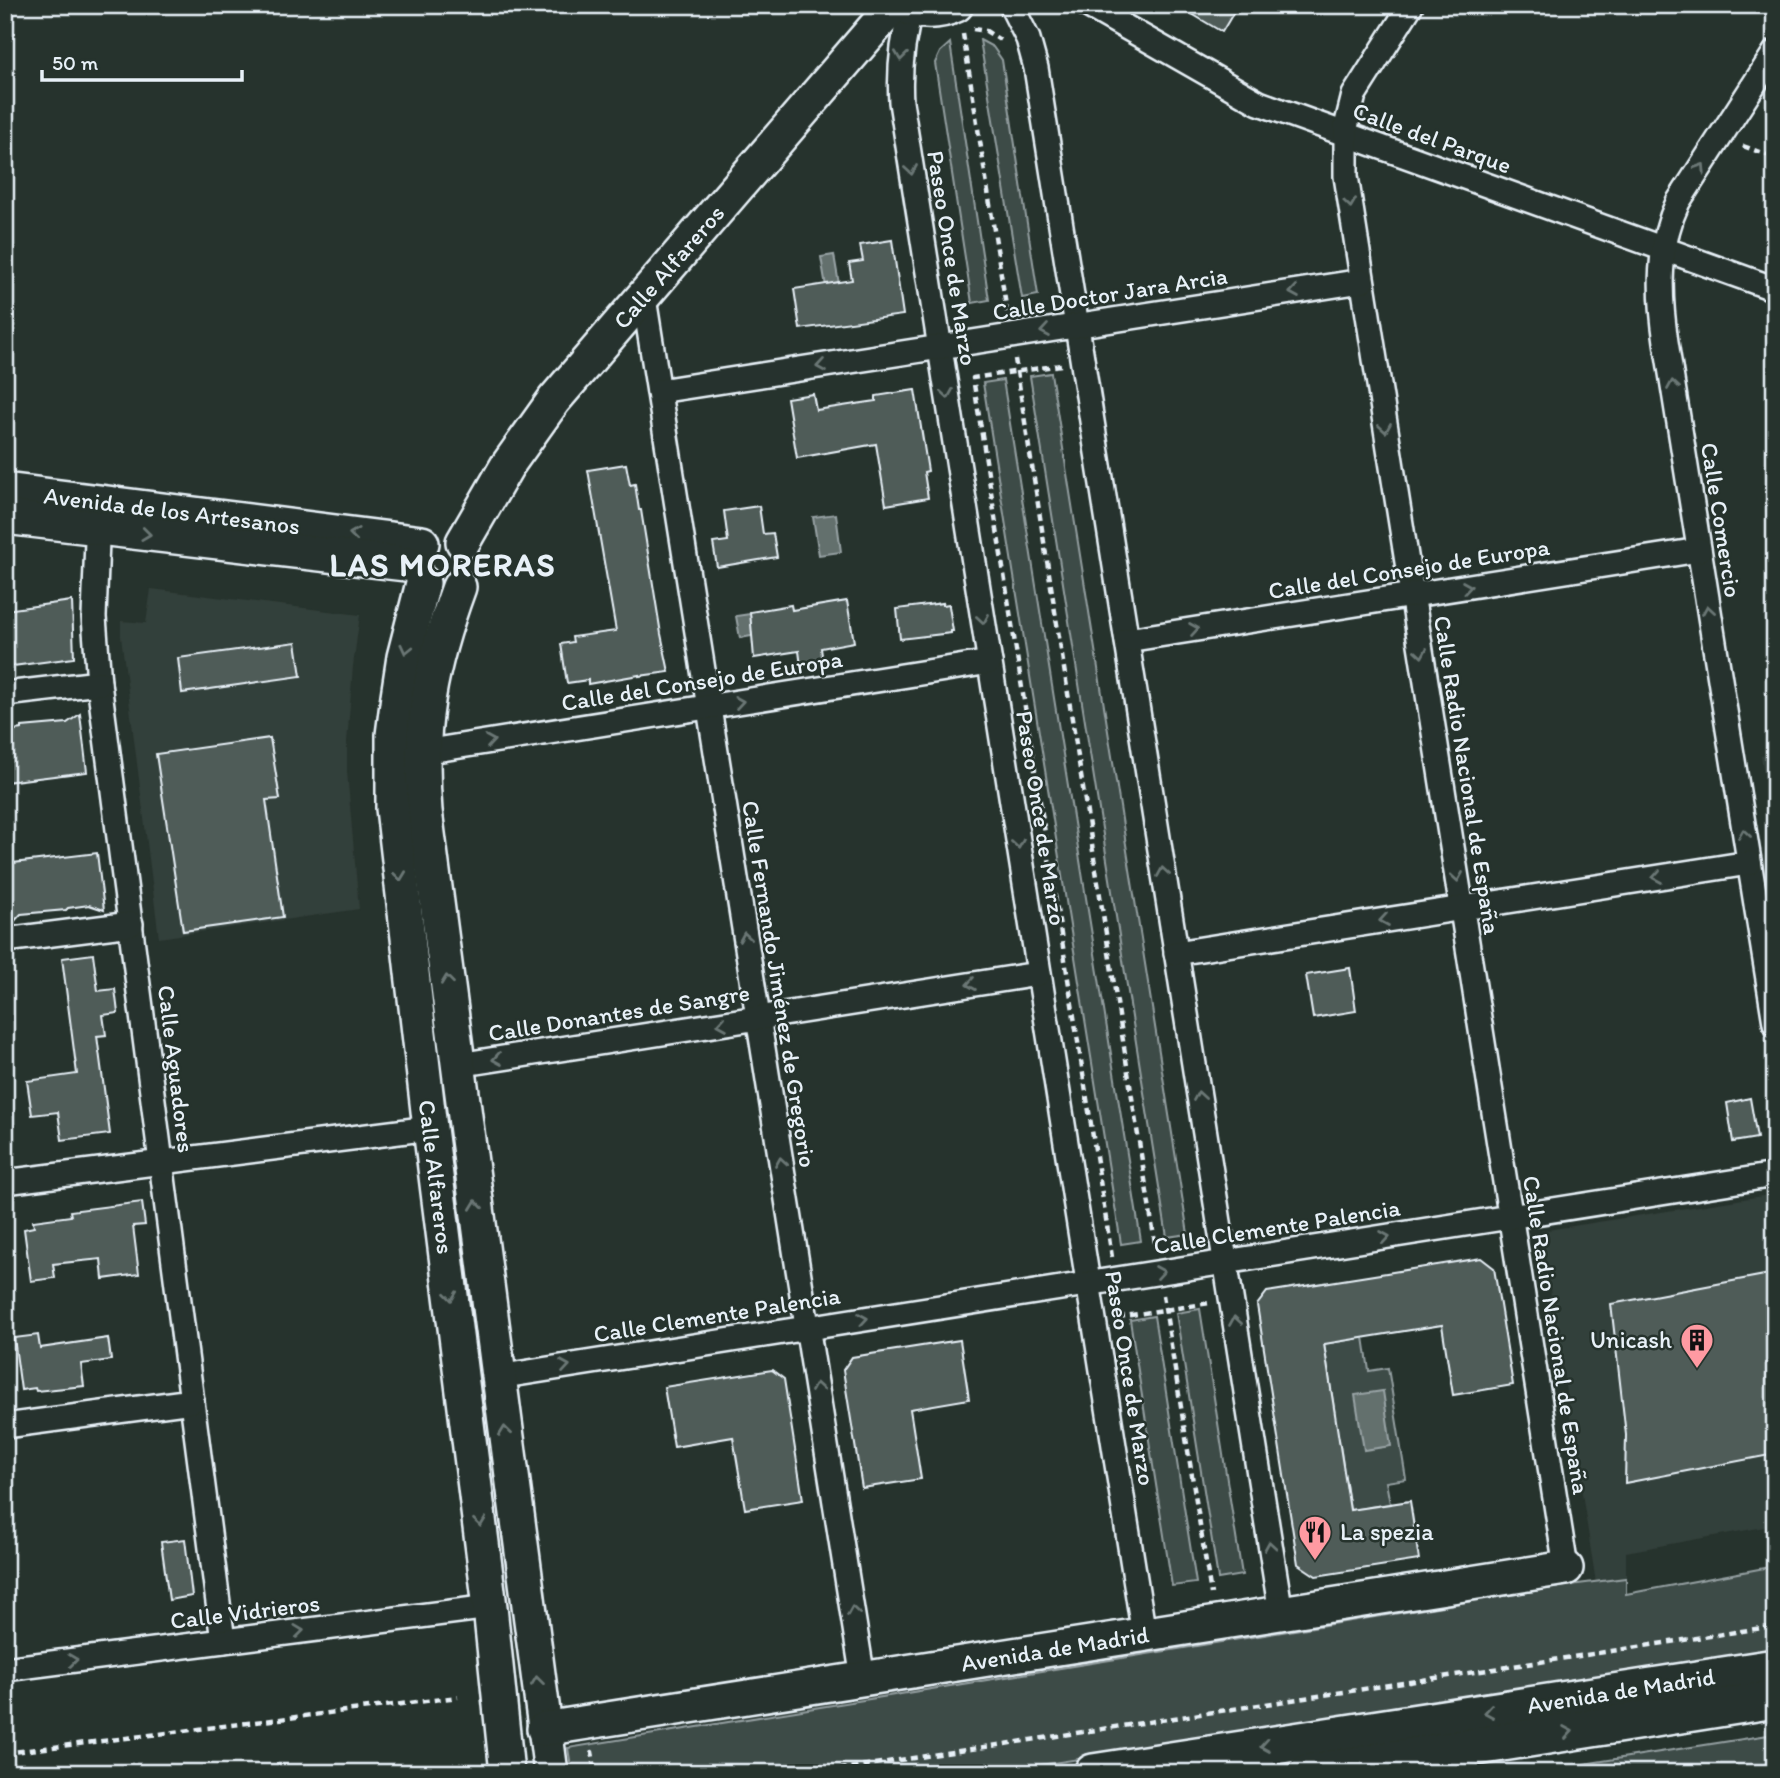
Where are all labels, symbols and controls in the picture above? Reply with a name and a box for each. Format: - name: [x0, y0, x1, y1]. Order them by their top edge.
- scale bar: [42, 38, 242, 82]
- text: 50 m: [52, 50, 99, 75]
- one-way arrow: [894, 50, 909, 61]
- street label: Calle del Parque: [1349, 95, 1515, 180]
- street label: Paseo Once de Marzo: [921, 148, 984, 367]
- one-way arrow: [1692, 162, 1705, 175]
- one-way arrow: [903, 164, 918, 176]
- one-way arrow: [1342, 197, 1357, 209]
- street label: Calle Alfareros: [607, 199, 730, 335]
- street label: Calle Doctor Jara Arcia: [990, 261, 1230, 326]
- one-way arrow: [1289, 284, 1300, 299]
- one-way arrow: [1040, 323, 1051, 338]
- one-way arrow: [815, 358, 827, 373]
- one-way arrow: [1666, 379, 1681, 391]
- one-way arrow: [939, 389, 954, 400]
- one-way arrow: [1377, 422, 1392, 434]
- street label: Calle Comercio: [1695, 440, 1748, 599]
- street label: Avenida de los Artesanos: [42, 480, 302, 541]
- one-way arrow: [140, 527, 152, 542]
- one-way arrow: [348, 527, 360, 542]
- street label: Calle del Consejo de Europa: [1266, 532, 1552, 605]
- district label: LAS MORERAS: [330, 546, 556, 584]
- one-way arrow: [1461, 579, 1473, 594]
- one-way arrow: [1701, 604, 1716, 616]
- one-way arrow: [975, 613, 990, 625]
- street label: Calle Radio Nacional de España: [1428, 613, 1507, 937]
- one-way arrow: [1188, 622, 1200, 637]
- one-way arrow: [400, 643, 414, 655]
- street label: Calle del Consejo de Europa: [559, 644, 845, 717]
- one-way arrow: [1413, 647, 1428, 658]
- one-way arrow: [733, 695, 745, 710]
- street label: Paseo Once de Marzo: [1010, 708, 1073, 927]
- one-way arrow: [484, 734, 496, 749]
- street label: Calle Fernando Jiménez de Gregorio: [736, 798, 823, 1170]
- one-way arrow: [1737, 828, 1752, 840]
- one-way arrow: [1010, 838, 1025, 850]
- one-way arrow: [1156, 866, 1171, 878]
- one-way arrow: [392, 870, 407, 881]
- one-way arrow: [1651, 870, 1663, 885]
- one-way arrow: [1449, 871, 1464, 883]
- one-way arrow: [1378, 913, 1390, 928]
- one-way arrow: [738, 932, 753, 943]
- one-way arrow: [439, 974, 454, 986]
- one-way arrow: [965, 976, 977, 991]
- street label: Calle Donantes de Sangre: [486, 978, 752, 1047]
- street label: Calle Aguadores: [152, 983, 201, 1154]
- one-way arrow: [716, 1016, 728, 1031]
- one-way arrow: [491, 1051, 503, 1066]
- one-way arrow: [1192, 1090, 1207, 1102]
- street label: Calle Alfareros: [413, 1098, 460, 1256]
- one-way arrow: [774, 1156, 789, 1168]
- street label: Calle Radio Nacional de España: [1517, 1173, 1596, 1497]
- street label: Calle Clemente Palencia: [1151, 1193, 1403, 1260]
- one-way arrow: [468, 1200, 483, 1211]
- one-way arrow: [1379, 1230, 1391, 1245]
- one-way arrow: [1154, 1265, 1166, 1280]
- street label: Paseo Once de Marzo: [1099, 1268, 1162, 1487]
- street label: Calle Clemente Palencia: [591, 1281, 843, 1348]
- one-way arrow: [444, 1290, 459, 1302]
- one-way arrow: [857, 1312, 869, 1327]
- one-way arrow: [1228, 1315, 1243, 1327]
- building icon: Unicash: [1678, 1321, 1716, 1370]
- place label: Unicash: [1590, 1325, 1672, 1354]
- one-way arrow: [560, 1359, 571, 1374]
- one-way arrow: [810, 1381, 825, 1393]
- one-way arrow: [498, 1425, 513, 1437]
- restaurant icon: La spezia: [1296, 1513, 1334, 1562]
- one-way arrow: [472, 1516, 487, 1528]
- place label: La spezia: [1340, 1517, 1434, 1546]
- one-way arrow: [1263, 1540, 1278, 1552]
- street label: Calle Vidrieros: [168, 1588, 322, 1635]
- one-way arrow: [846, 1606, 861, 1617]
- street label: Avenida de Madrid: [959, 1619, 1151, 1678]
- one-way arrow: [293, 1624, 304, 1639]
- one-way arrow: [67, 1653, 79, 1668]
- street label: Avenida de Madrid: [1525, 1661, 1717, 1720]
- one-way arrow: [530, 1675, 545, 1687]
- one-way arrow: [1483, 1704, 1495, 1719]
- one-way arrow: [1562, 1724, 1574, 1739]
- one-way arrow: [1259, 1738, 1270, 1753]

